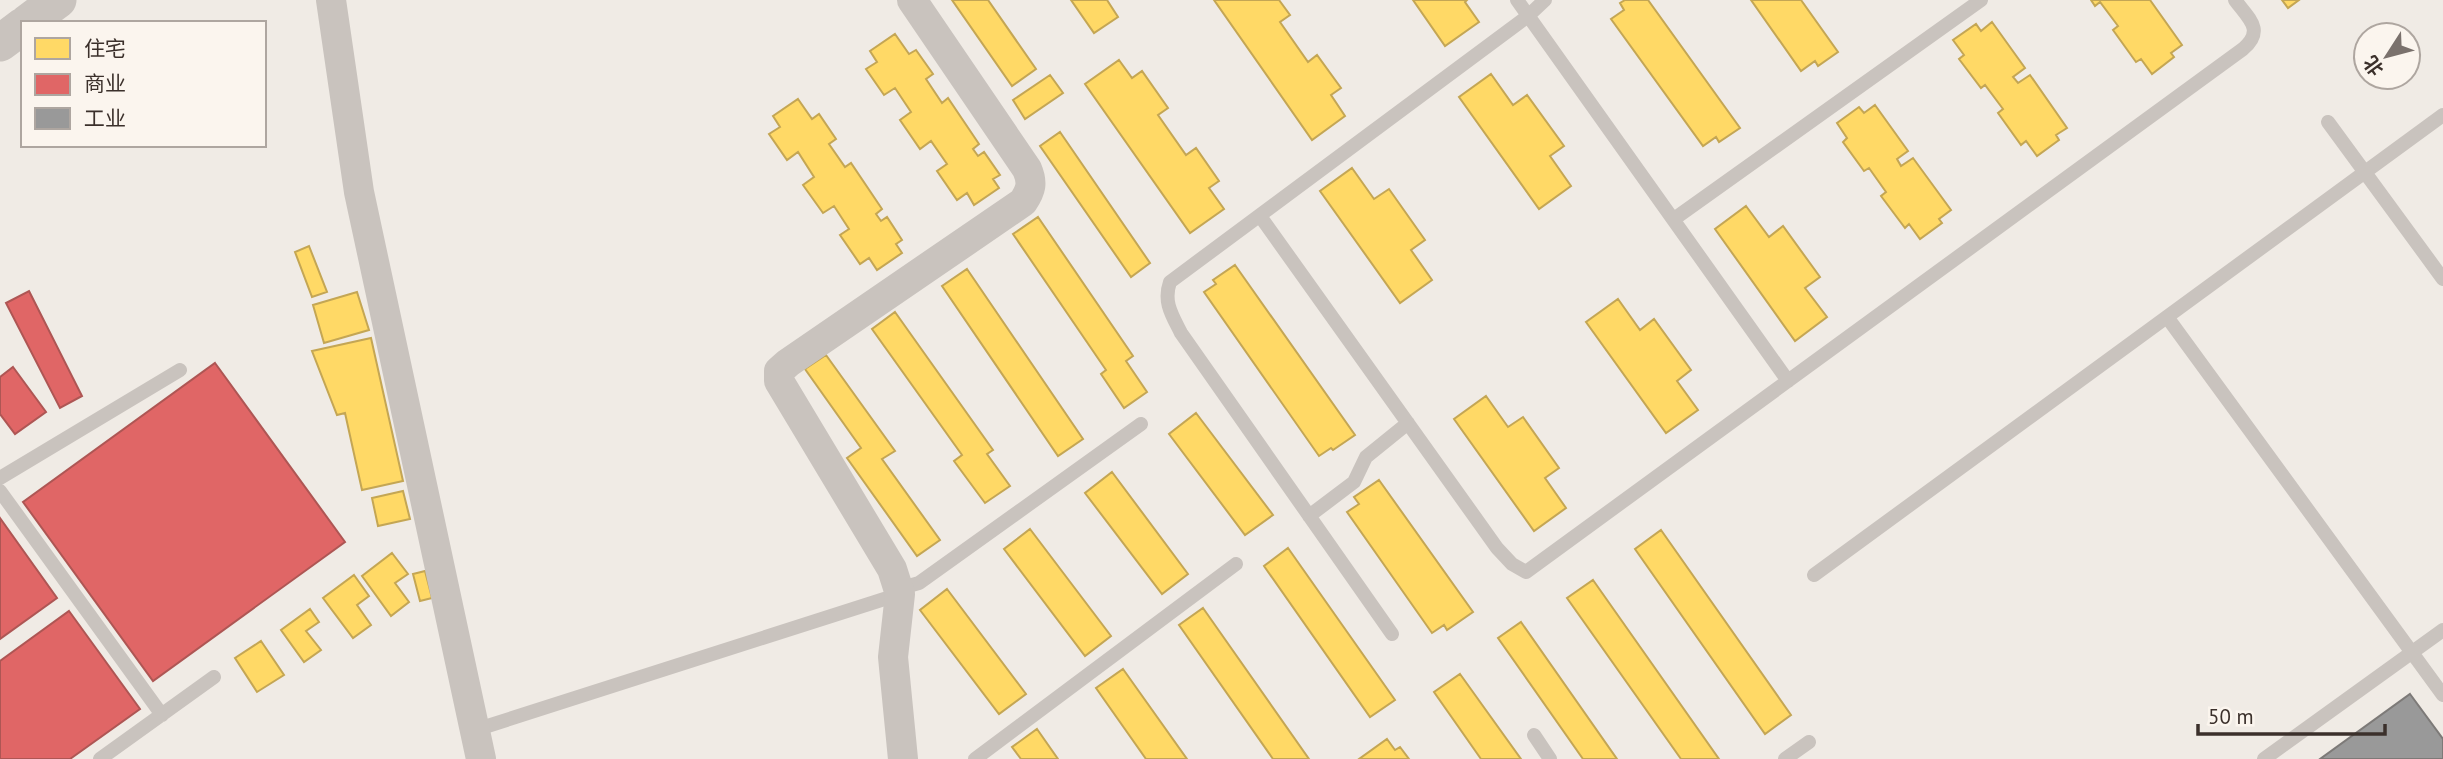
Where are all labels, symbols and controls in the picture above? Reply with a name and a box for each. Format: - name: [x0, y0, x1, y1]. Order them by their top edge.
- legend: [21, 21, 266, 147]
- north arrow: [2352, 21, 2422, 91]
- text: 住宅: [84, 35, 126, 62]
- text: 北: [2358, 51, 2389, 81]
- text: 商业: [84, 70, 126, 97]
- text: 工业: [84, 105, 126, 132]
- scale bar: [2198, 692, 2385, 736]
- text: 50 m: [2208, 703, 2254, 730]

